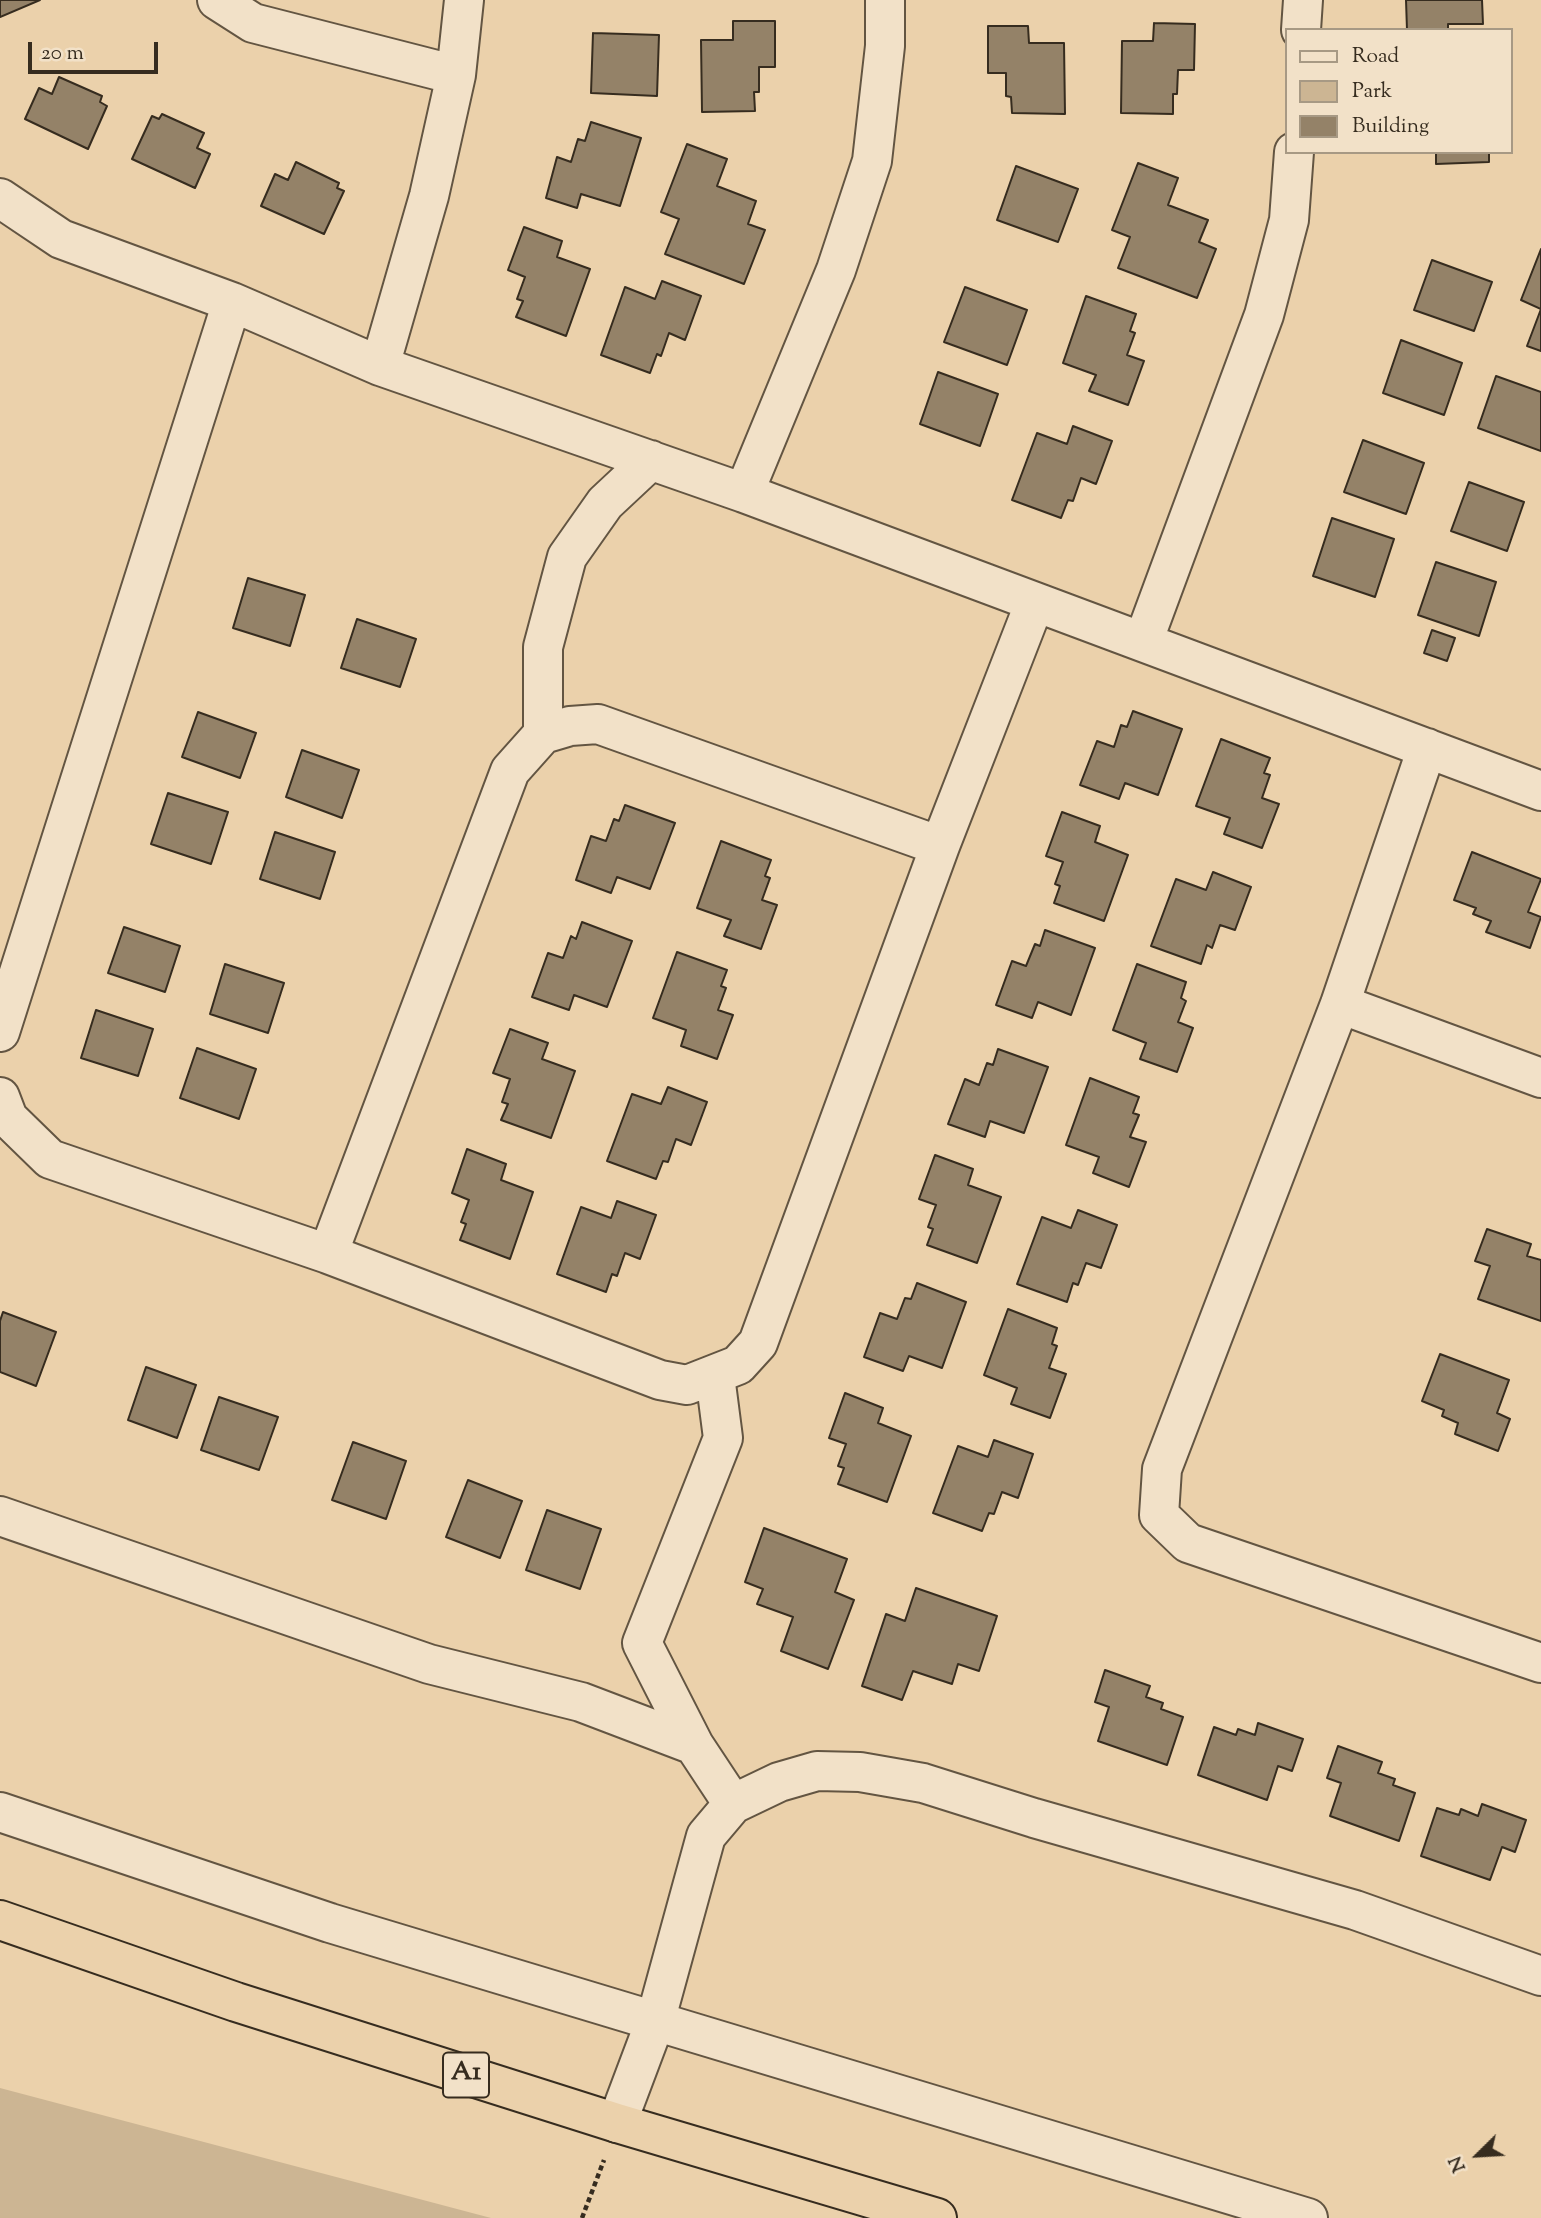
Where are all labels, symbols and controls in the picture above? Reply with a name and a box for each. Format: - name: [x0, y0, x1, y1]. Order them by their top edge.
- scale bar: [32, 28, 161, 72]
- legend: [1286, 28, 1513, 154]
- text: 20 m: [41, 39, 84, 69]
- text: Road: [1352, 42, 1399, 72]
- text: Park: [1352, 77, 1392, 107]
- text: Building: [1352, 112, 1429, 142]
- road number: A1: [443, 2052, 489, 2098]
- north arrow: [1443, 2120, 1513, 2190]
- text: N: [1443, 2151, 1474, 2176]

